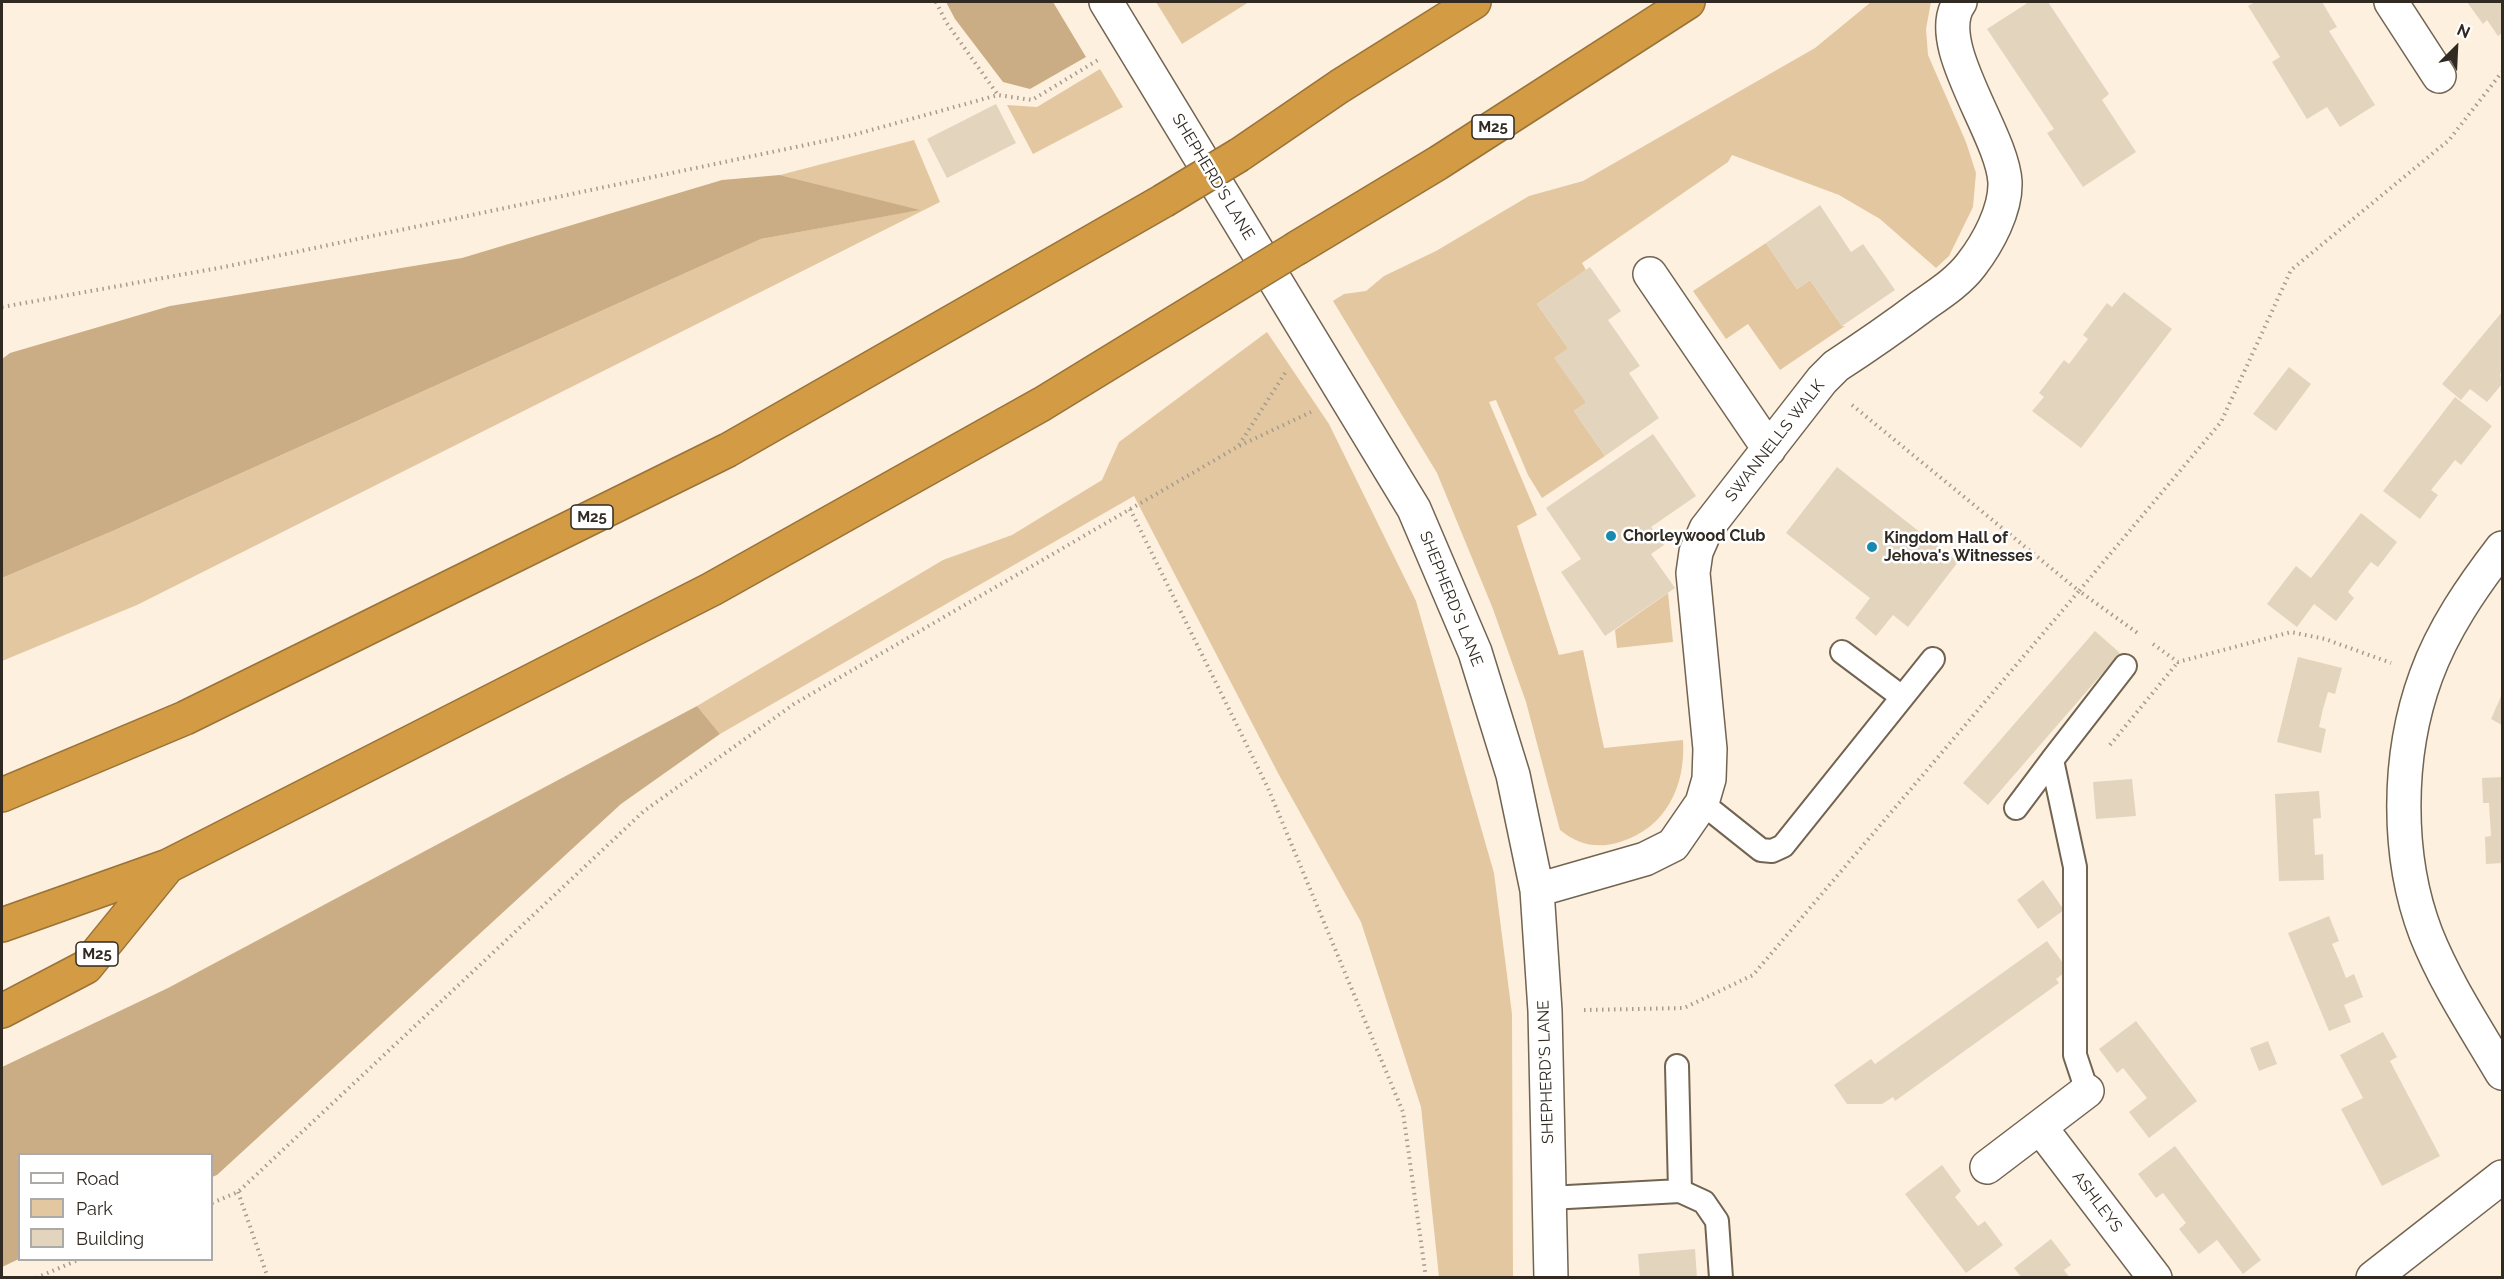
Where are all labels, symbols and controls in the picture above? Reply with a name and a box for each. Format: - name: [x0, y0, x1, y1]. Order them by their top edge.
- north arrow: [2426, 18, 2486, 78]
- text: N: [2454, 20, 2473, 42]
- street label: SHEPHERD'S LANE: [1168, 110, 1258, 244]
- road number: M25: [1472, 115, 1514, 139]
- street label: SWANNELLS WALK: [1722, 376, 1828, 506]
- road number: M25: [571, 505, 613, 529]
- place label: Chorleywood Club: [1623, 526, 1765, 546]
- place label: Kingdom Hall of Jehova's Witnesses: [1884, 528, 2033, 566]
- street label: SHEPHERD'S LANE: [1415, 529, 1487, 669]
- marker: Chorleywood Club: [1604, 529, 1618, 543]
- marker: Kingdom Hall of Jehova's Witnesses: [1865, 540, 1879, 554]
- road number: M25: [76, 942, 118, 966]
- street label: SHEPHERD'S LANE: [1534, 1000, 1558, 1144]
- legend: [18, 1153, 213, 1261]
- text: Road: [76, 1168, 119, 1189]
- street label: ASHLEYS: [2068, 1168, 2126, 1236]
- text: Park: [76, 1198, 113, 1219]
- text: Building: [76, 1228, 144, 1249]

